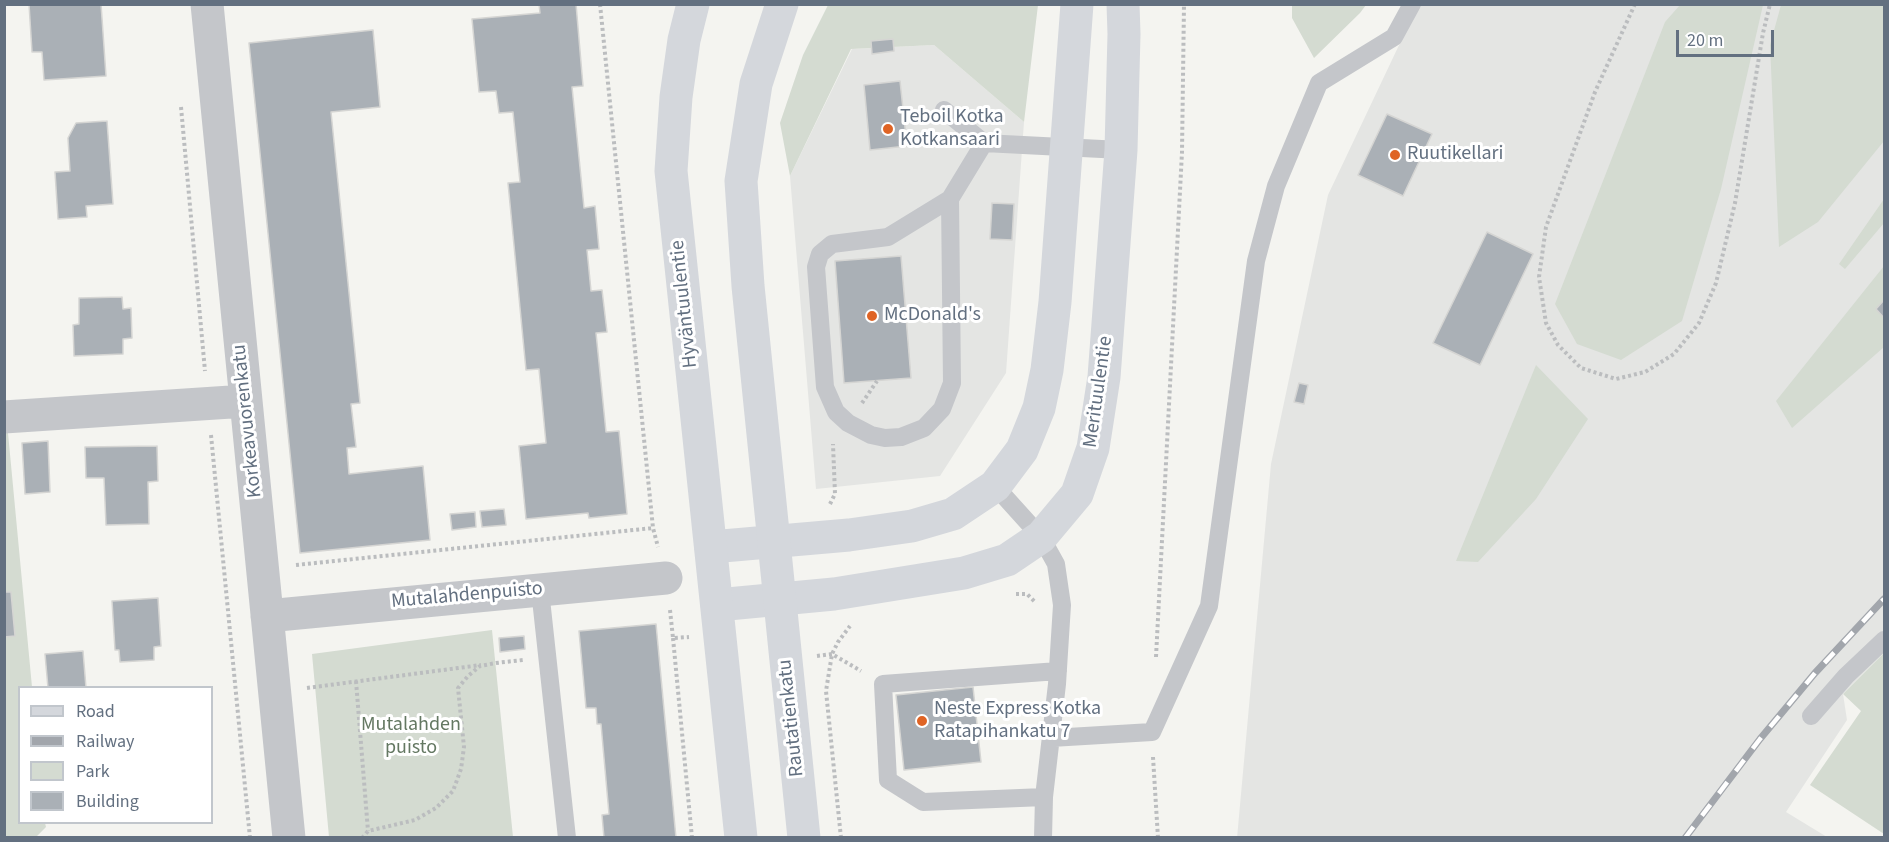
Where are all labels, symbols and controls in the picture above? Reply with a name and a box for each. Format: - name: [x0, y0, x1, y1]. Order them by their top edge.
- scale bar: [1679, 18, 1776, 56]
- text: 20 m: [1687, 28, 1723, 53]
- place label: Teboil Kotka Kotkansaari: [900, 106, 1004, 153]
- marker: Teboil Kotka Kotkansaari: [881, 122, 895, 136]
- place label: Ruutikellari: [1407, 143, 1503, 167]
- marker: Ruutikellari: [1388, 148, 1402, 162]
- street label: Hyväntuulentie: [666, 239, 704, 369]
- place label: McDonald's: [884, 304, 981, 328]
- marker: McDonald's: [865, 309, 879, 323]
- street label: Merituulentie: [1079, 335, 1119, 449]
- street label: Korkeavuorenkatu: [228, 343, 268, 499]
- street label: Mutalahdenpuisto: [390, 577, 544, 615]
- street label: Rautatienkatu: [774, 658, 810, 778]
- legend: [18, 686, 213, 824]
- place label: Neste Express Kotka Ratapihankatu 7: [934, 698, 1101, 745]
- text: Road: [76, 699, 115, 724]
- park label: Mutalahden puisto: [361, 714, 461, 761]
- marker: Neste Express Kotka Ratapihankatu 7: [915, 714, 929, 728]
- text: Railway: [76, 729, 135, 754]
- text: Park: [76, 759, 110, 784]
- text: Building: [76, 789, 139, 814]

